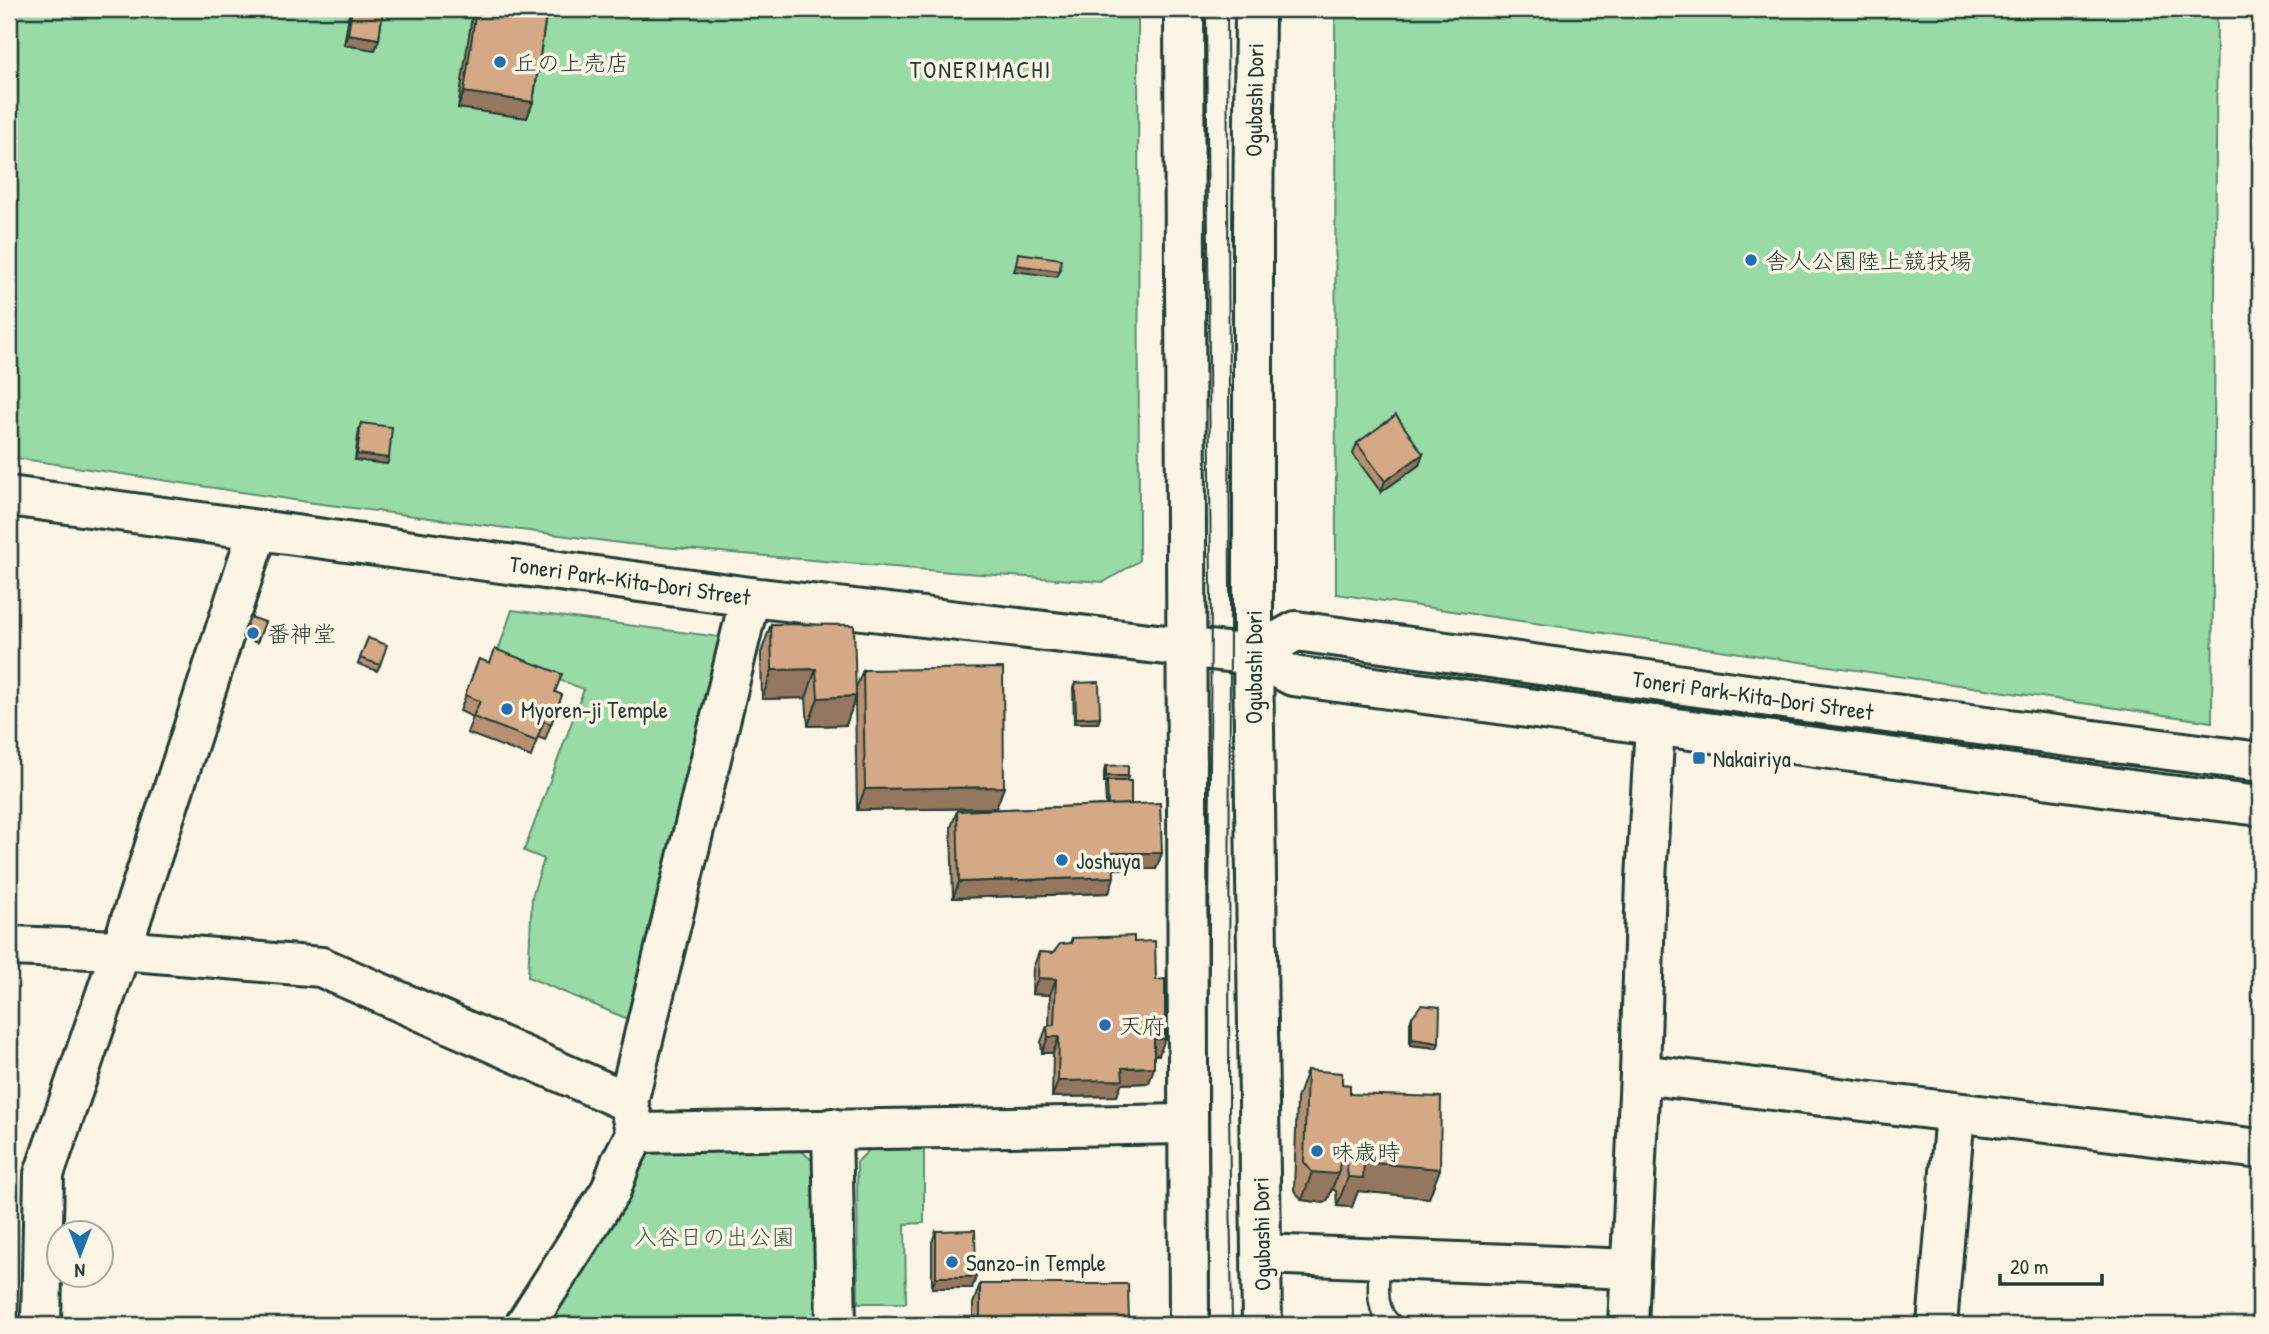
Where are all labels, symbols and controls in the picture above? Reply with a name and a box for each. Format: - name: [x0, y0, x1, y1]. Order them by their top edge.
- street label: Ogubashi Dori: [1238, 43, 1270, 157]
- place label: 丘の上売店: [514, 47, 629, 78]
- district label: TONERIMACHI: [910, 53, 1052, 85]
- marker: 丘の上売店: [492, 54, 508, 70]
- place label: 舎人公園陸上競技場: [1765, 245, 1972, 276]
- marker: 舎人公園陸上競技場: [1743, 252, 1759, 268]
- street label: Toneri Park-Kita-Dori Street: [507, 548, 754, 612]
- street label: Ogubashi Dori: [1238, 610, 1269, 724]
- place label: 番神堂: [267, 618, 336, 649]
- marker: 番神堂: [245, 625, 261, 641]
- street label: Toneri Park-Kita-Dori Street: [1630, 663, 1877, 727]
- place label: Myoren-ji Temple: [521, 694, 668, 725]
- marker: Myoren-ji Temple: [499, 701, 515, 717]
- place label: Nakairiya: [1713, 743, 1791, 774]
- marker: Nakairiya: [1691, 750, 1707, 766]
- place label: Joshuya: [1076, 845, 1140, 876]
- marker: Joshuya: [1054, 852, 1070, 868]
- place label: 天府: [1119, 1010, 1165, 1041]
- marker: 天府: [1097, 1017, 1113, 1033]
- place label: 味歳時: [1331, 1136, 1400, 1167]
- marker: 味歳時: [1309, 1143, 1325, 1159]
- street label: Ogubashi Dori: [1245, 1177, 1277, 1291]
- north arrow: [46, 1218, 116, 1288]
- park label: 入谷日の出公園: [634, 1221, 795, 1252]
- scale bar: [2000, 1243, 2101, 1287]
- place label: Sanzo-in Temple: [966, 1247, 1106, 1278]
- text: 20 m: [2010, 1252, 2048, 1281]
- marker: Sanzo-in Temple: [944, 1254, 960, 1270]
- text: N: [75, 1258, 85, 1284]

